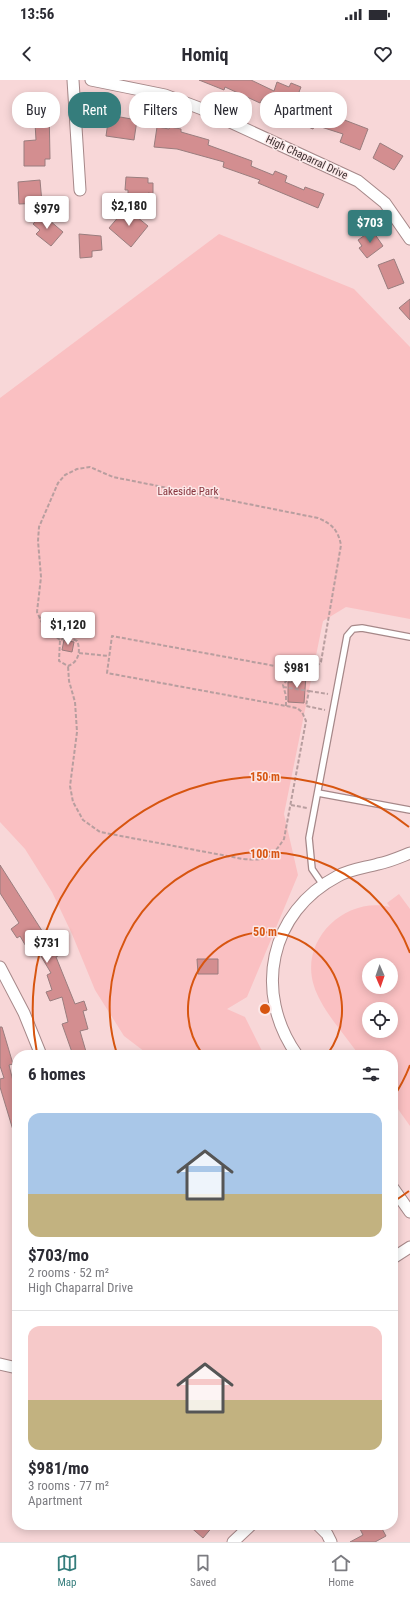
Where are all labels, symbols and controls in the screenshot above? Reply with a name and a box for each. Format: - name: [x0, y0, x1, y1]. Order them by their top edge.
- text: 13:56: [20, 5, 54, 23]
- icon: back: [16, 43, 38, 65]
- icon: heart: [372, 43, 394, 65]
- text: Homiq: [182, 44, 228, 65]
- chip: Buy: [12, 92, 60, 128]
- chip: Rent: [68, 92, 121, 128]
- chip: Filters: [129, 92, 192, 128]
- chip: New: [200, 92, 252, 128]
- chip: Apartment: [260, 92, 347, 128]
- street label: High Chaparral Drive: [264, 133, 350, 182]
- pin: $2,180: [96, 193, 162, 227]
- pin: $979: [23, 196, 71, 230]
- text: $2,180: [111, 198, 147, 213]
- text: $979: [34, 201, 60, 216]
- pin: $703: [346, 210, 394, 244]
- text: $703: [357, 215, 383, 230]
- park label: Lakeside Park: [158, 485, 218, 498]
- pin: $1,120: [35, 612, 101, 646]
- text: $1,120: [50, 617, 86, 632]
- pin: $981: [273, 655, 321, 689]
- text: $981: [284, 660, 310, 675]
- text: 150 m: [250, 770, 280, 784]
- text: 100 m: [250, 847, 280, 861]
- text: 50 m: [253, 925, 277, 939]
- pin: $731: [23, 930, 71, 964]
- text: $731: [34, 935, 60, 950]
- north arrow: [362, 958, 398, 994]
- map controls: [362, 958, 398, 1038]
- centre of rings: [258, 1002, 272, 1016]
- button: locate: [362, 1002, 398, 1038]
- icon: filters: [360, 1063, 382, 1085]
- text: 6 homes: [28, 1064, 86, 1084]
- icon: home: [169, 1139, 241, 1211]
- text: $703/mo: [28, 1245, 89, 1265]
- text: 2 rooms · 52 m²: [28, 1265, 109, 1280]
- text: High Chaparral Drive: [28, 1280, 133, 1295]
- icon: home: [169, 1352, 241, 1424]
- text: $981/mo: [28, 1458, 89, 1478]
- text: 3 rooms · 77 m²: [28, 1478, 109, 1493]
- text: Apartment: [28, 1493, 82, 1508]
- tab: Map: [56, 1552, 78, 1589]
- tab: Saved: [190, 1552, 216, 1589]
- tab: Home: [328, 1552, 354, 1589]

